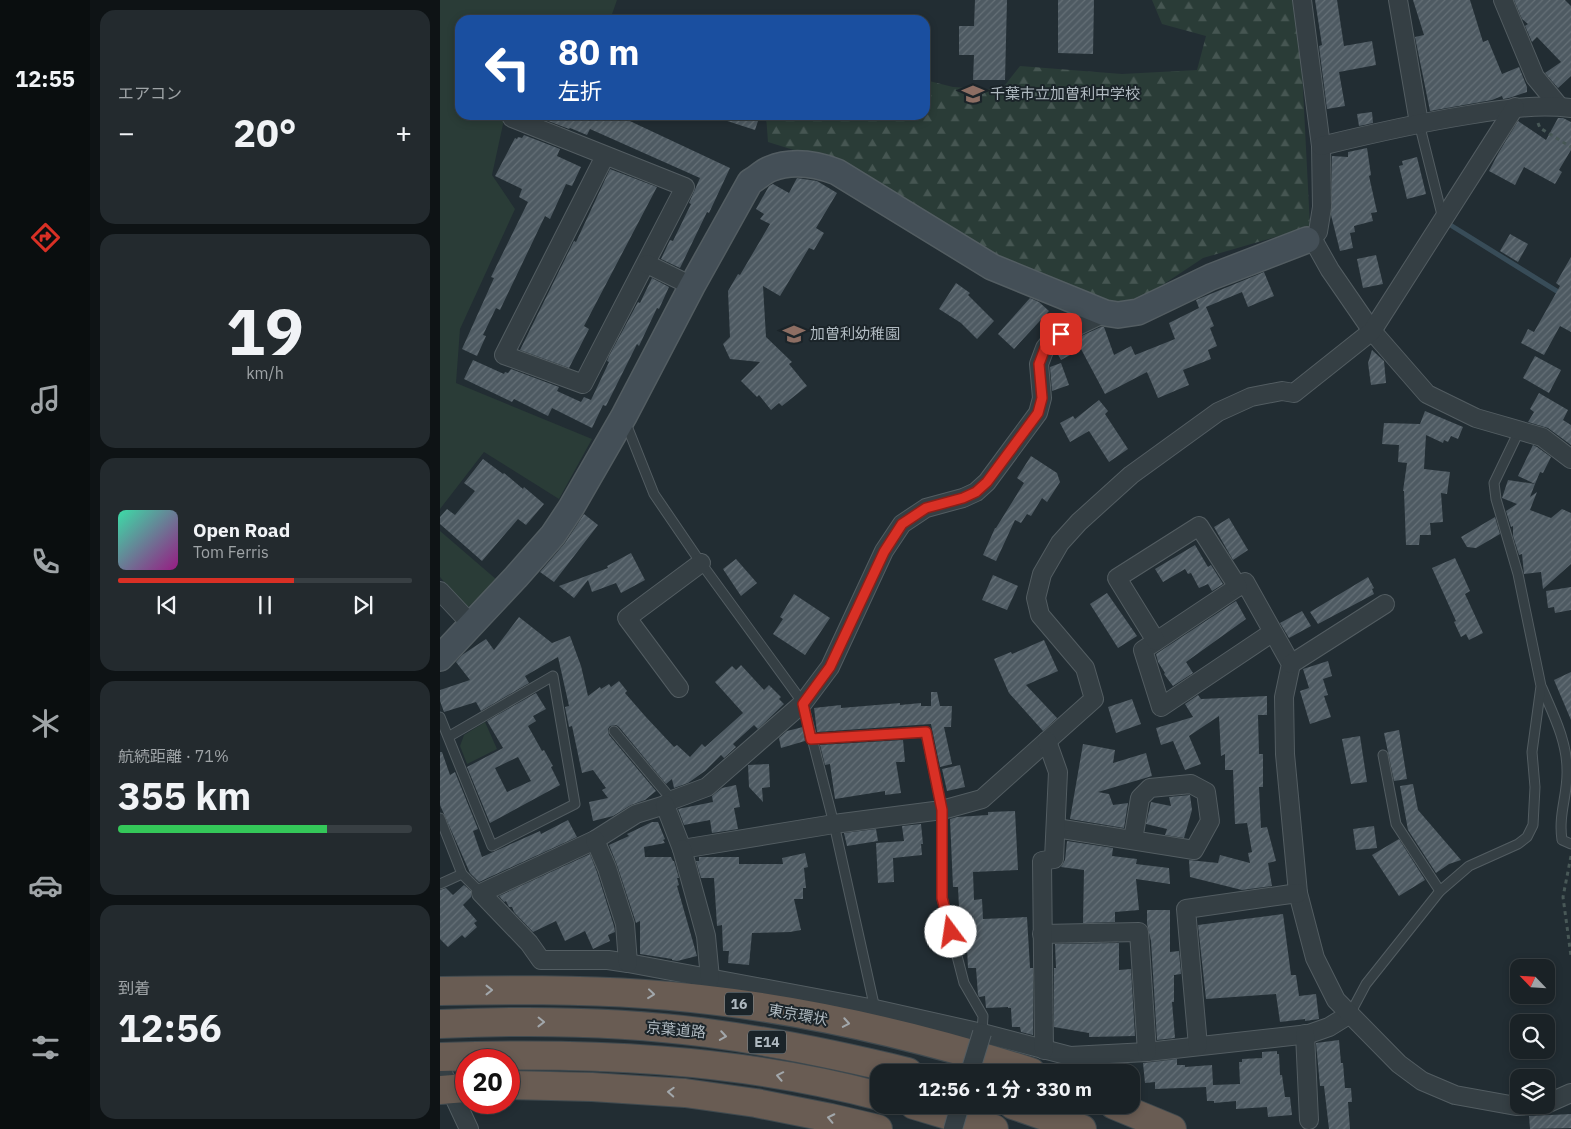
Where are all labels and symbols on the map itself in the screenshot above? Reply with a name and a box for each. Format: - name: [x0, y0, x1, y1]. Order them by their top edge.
- school or university icon: 千葉市立加曽利中学校: [960, 81, 986, 107]
- place label: 千葉市立加曽利中学校: [990, 84, 1140, 103]
- pin: [1040, 313, 1082, 355]
- school or university icon: 加曽利幼稚園: [781, 321, 807, 347]
- place label: 加曽利幼稚園: [810, 324, 900, 343]
- position arrow: [924, 905, 976, 957]
- north arrow: [1510, 959, 1555, 1004]
- one-way arrow: [485, 985, 493, 995]
- one-way arrow: [647, 989, 655, 1000]
- road number: 16: [725, 992, 753, 1016]
- street label: 東京環状: [767, 1000, 829, 1029]
- one-way arrow: [538, 1017, 545, 1027]
- street label: 京葉道路: [645, 1017, 707, 1042]
- one-way arrow: [842, 1018, 851, 1028]
- one-way arrow: [719, 1030, 728, 1040]
- road number: E14: [748, 1030, 786, 1054]
- speed limit sign: 20: [455, 1049, 520, 1114]
- one-way arrow: [775, 1071, 784, 1081]
- one-way arrow: [666, 1086, 674, 1097]
- one-way arrow: [826, 1113, 835, 1124]

